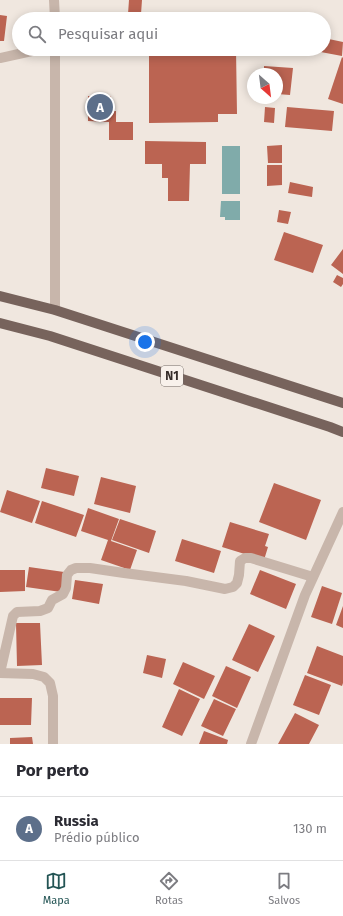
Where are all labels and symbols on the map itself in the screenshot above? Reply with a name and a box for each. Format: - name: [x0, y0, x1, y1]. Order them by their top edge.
- north arrow: [247, 68, 283, 104]
- pin: A: [87, 92, 113, 122]
- your location: [135, 332, 155, 352]
- road number: N1: [161, 366, 183, 386]

